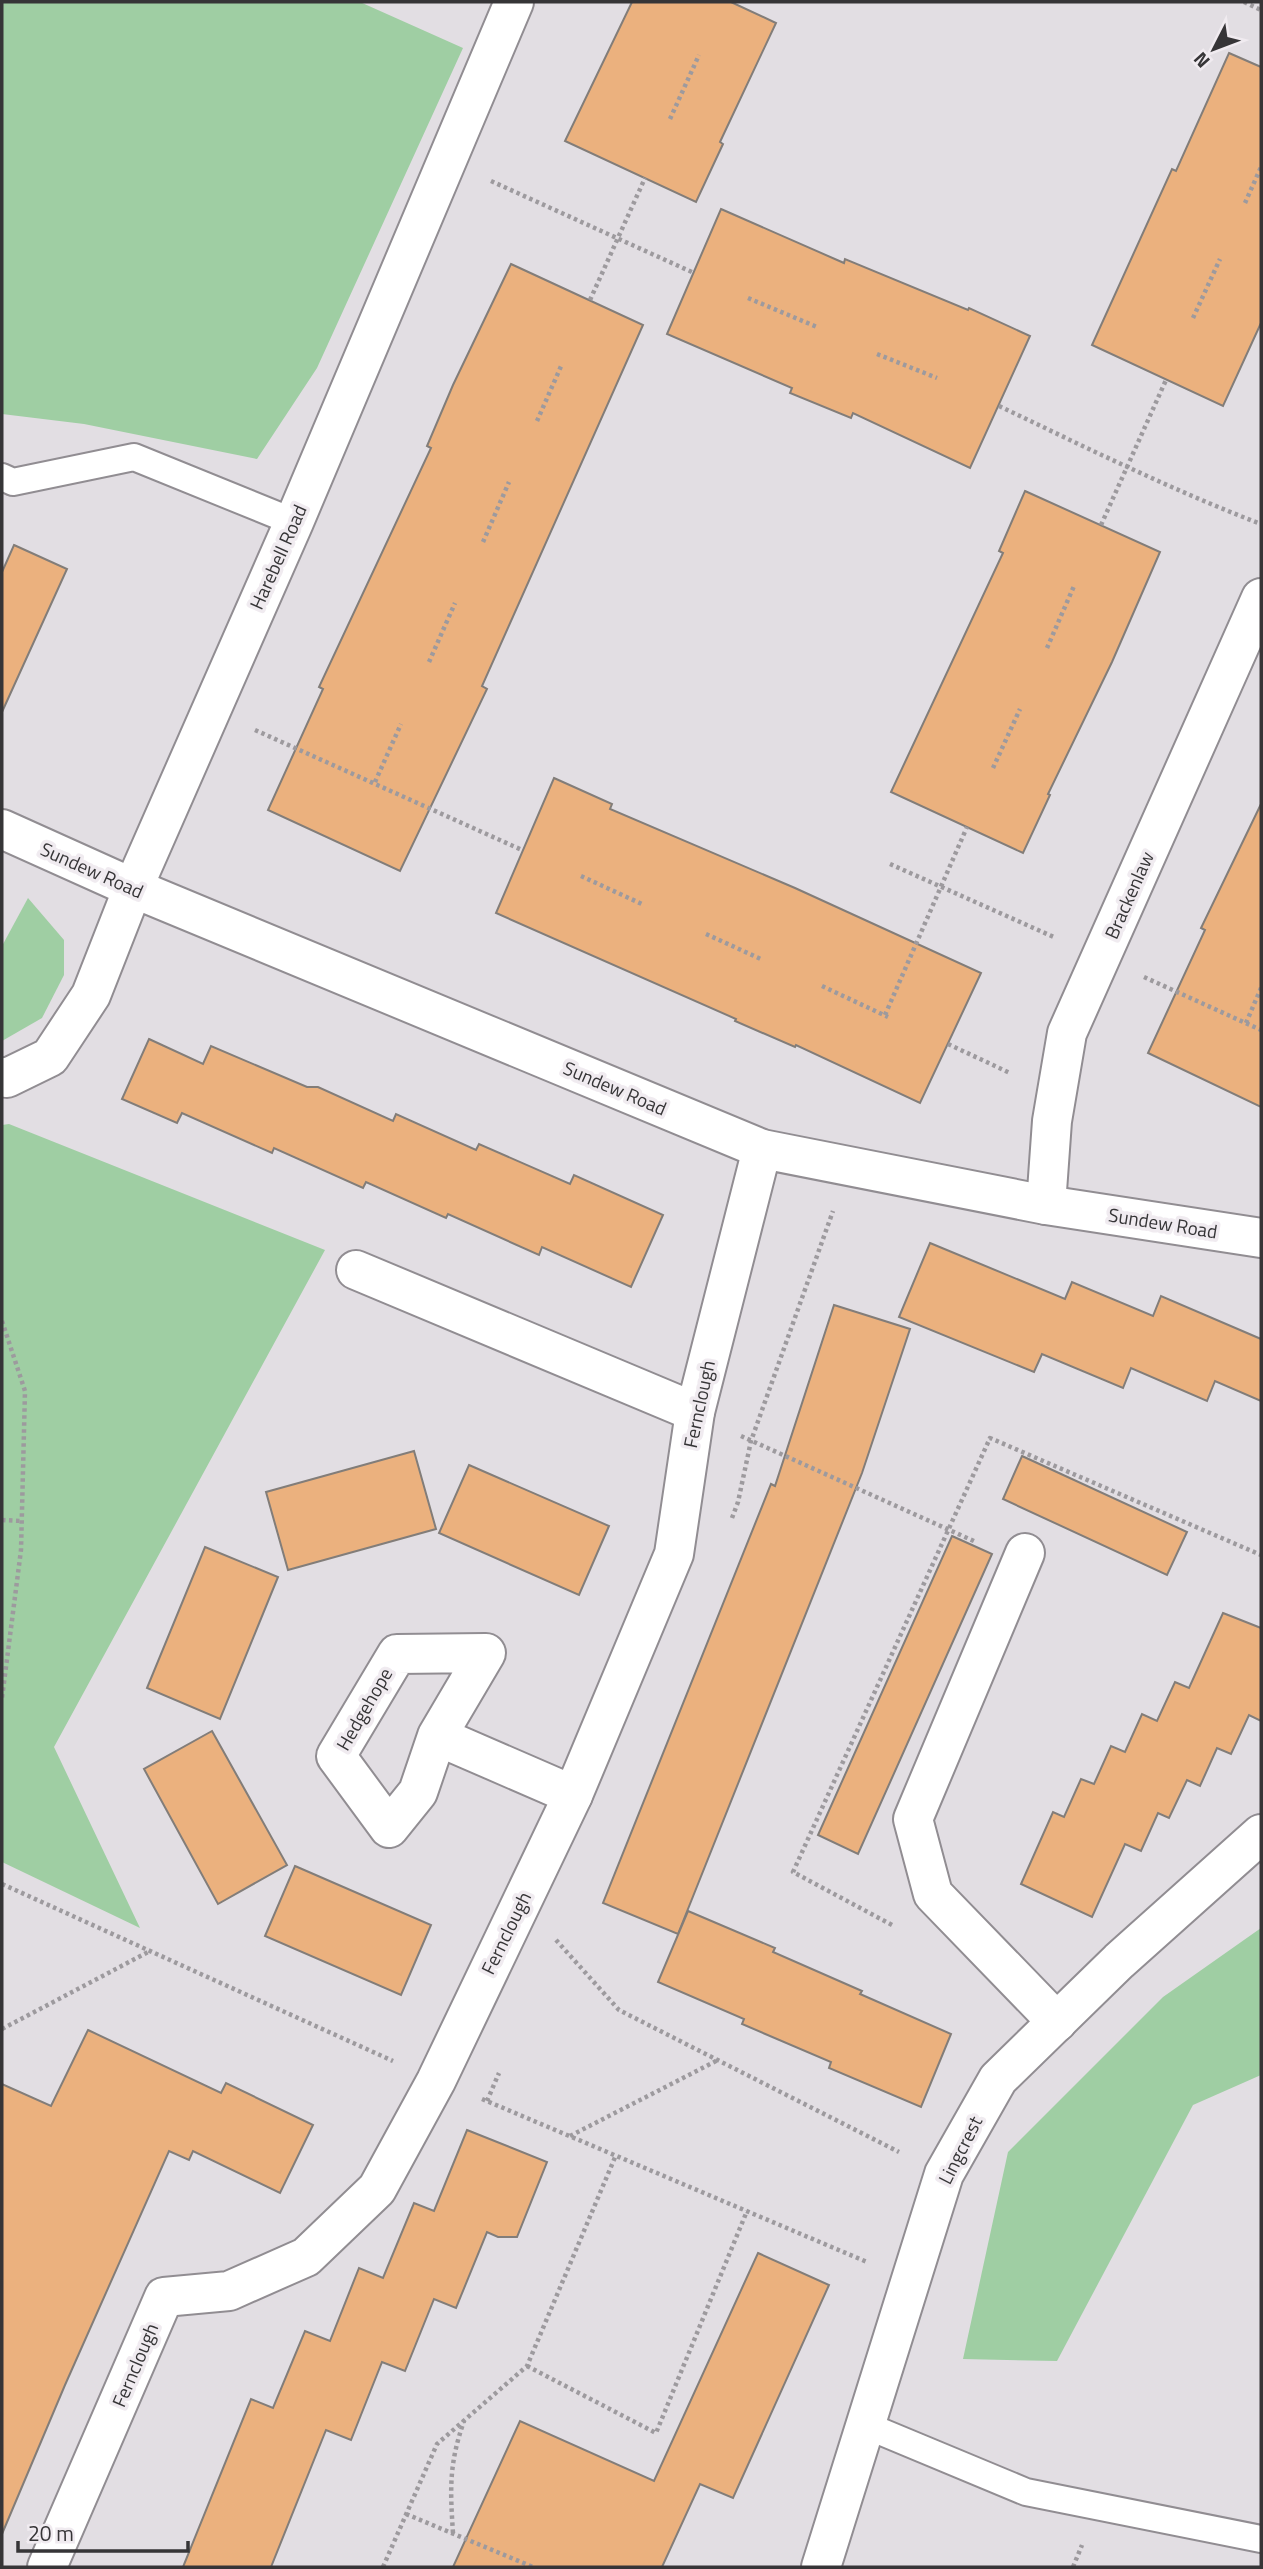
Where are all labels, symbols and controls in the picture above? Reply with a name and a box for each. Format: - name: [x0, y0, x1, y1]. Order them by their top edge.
- north arrow: [1179, 14, 1249, 84]
- text: N: [1186, 46, 1216, 75]
- street label: Harebell Road: [242, 500, 314, 614]
- street label: Sundew Road: [36, 834, 148, 905]
- street label: Brackenlaw: [1096, 846, 1161, 943]
- street label: Sundew Road: [559, 1053, 671, 1122]
- street label: Sundew Road: [1107, 1200, 1220, 1245]
- street label: Fernclough: [675, 1357, 722, 1450]
- street label: Hedgehope: [328, 1662, 399, 1756]
- street label: Fernclough: [473, 1887, 538, 1979]
- street label: Lingcrest: [930, 2110, 989, 2189]
- street label: Fernclough: [104, 2318, 165, 2411]
- scale bar: [18, 2510, 187, 2554]
- text: 20 m: [28, 2517, 74, 2549]

